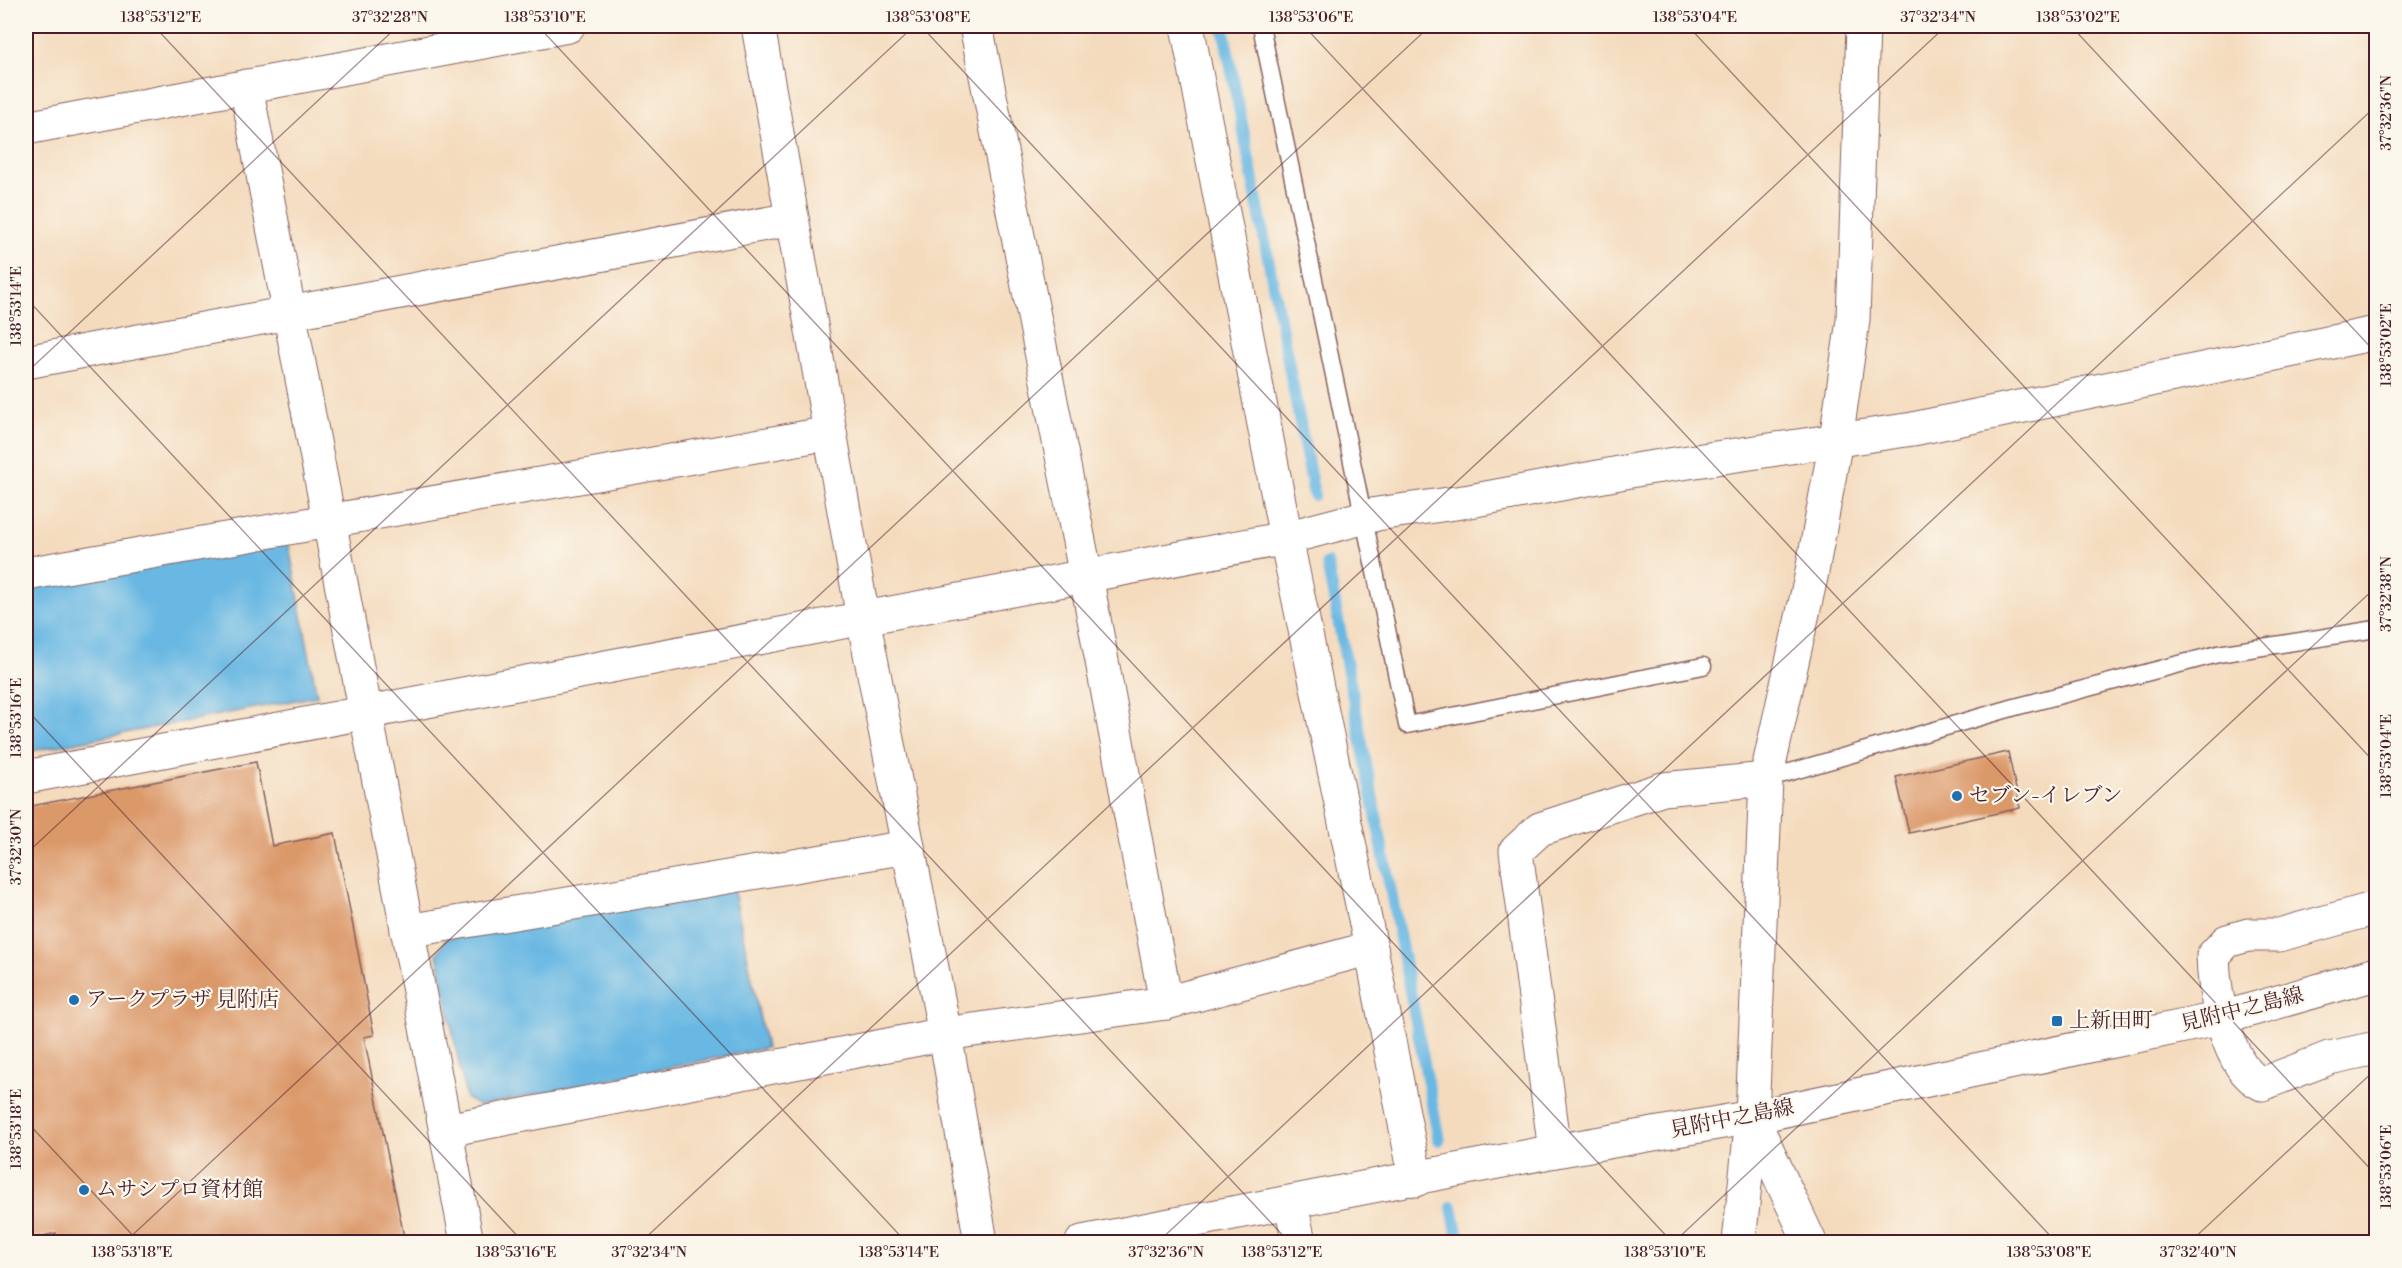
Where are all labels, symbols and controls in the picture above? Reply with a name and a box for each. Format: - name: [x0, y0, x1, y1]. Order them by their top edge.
- text: 138°53'12"E: [121, 8, 201, 27]
- text: 37°32'28"N: [352, 8, 428, 27]
- text: 138°53'10"E: [504, 8, 586, 27]
- text: 138°53'08"E: [886, 8, 970, 27]
- text: 138°53'06"E: [1269, 8, 1353, 27]
- text: 138°53'04"E: [1653, 8, 1737, 27]
- text: 37°32'34"N: [1900, 8, 1976, 27]
- text: 138°53'02"E: [2036, 8, 2120, 27]
- text: 37°32'36"N: [2377, 75, 2396, 151]
- text: 138°53'14"E: [7, 266, 26, 346]
- text: 138°53'02"E: [2377, 303, 2396, 387]
- text: 37°32'38"N: [2377, 556, 2396, 632]
- text: 138°53'16"E: [7, 678, 26, 758]
- text: 138°53'04"E: [2377, 714, 2396, 798]
- place label: セブン-イレブン: [1969, 783, 2123, 809]
- marker: セブン-イレブン: [1950, 789, 1964, 803]
- text: 37°32'30"N: [7, 809, 26, 885]
- street label: 見附中之島線: [2178, 982, 2306, 1038]
- place label: アークプラザ 見附店: [86, 987, 279, 1013]
- marker: アークプラザ 見附店: [67, 993, 81, 1007]
- place label: 上新田町: [2069, 1008, 2153, 1034]
- marker: 上新田町: [2050, 1014, 2064, 1028]
- text: 138°53'18"E: [7, 1089, 26, 1169]
- street label: 見附中之島線: [1668, 1094, 1796, 1144]
- text: 138°53'06"E: [2377, 1125, 2396, 1209]
- place label: ムサシプロ資材館: [96, 1177, 263, 1203]
- marker: ムサシプロ資材館: [77, 1183, 91, 1197]
- text: 138°53'18"E: [92, 1243, 172, 1262]
- text: 138°53'16"E: [476, 1243, 556, 1262]
- text: 37°32'34"N: [611, 1243, 687, 1262]
- text: 138°53'14"E: [859, 1243, 939, 1262]
- text: 37°32'36"N: [1128, 1243, 1204, 1262]
- text: 138°53'12"E: [1242, 1243, 1322, 1262]
- text: 138°53'10"E: [1624, 1243, 1706, 1262]
- text: 138°53'08"E: [2007, 1243, 2091, 1262]
- text: 37°32'40"N: [2159, 1243, 2237, 1262]

